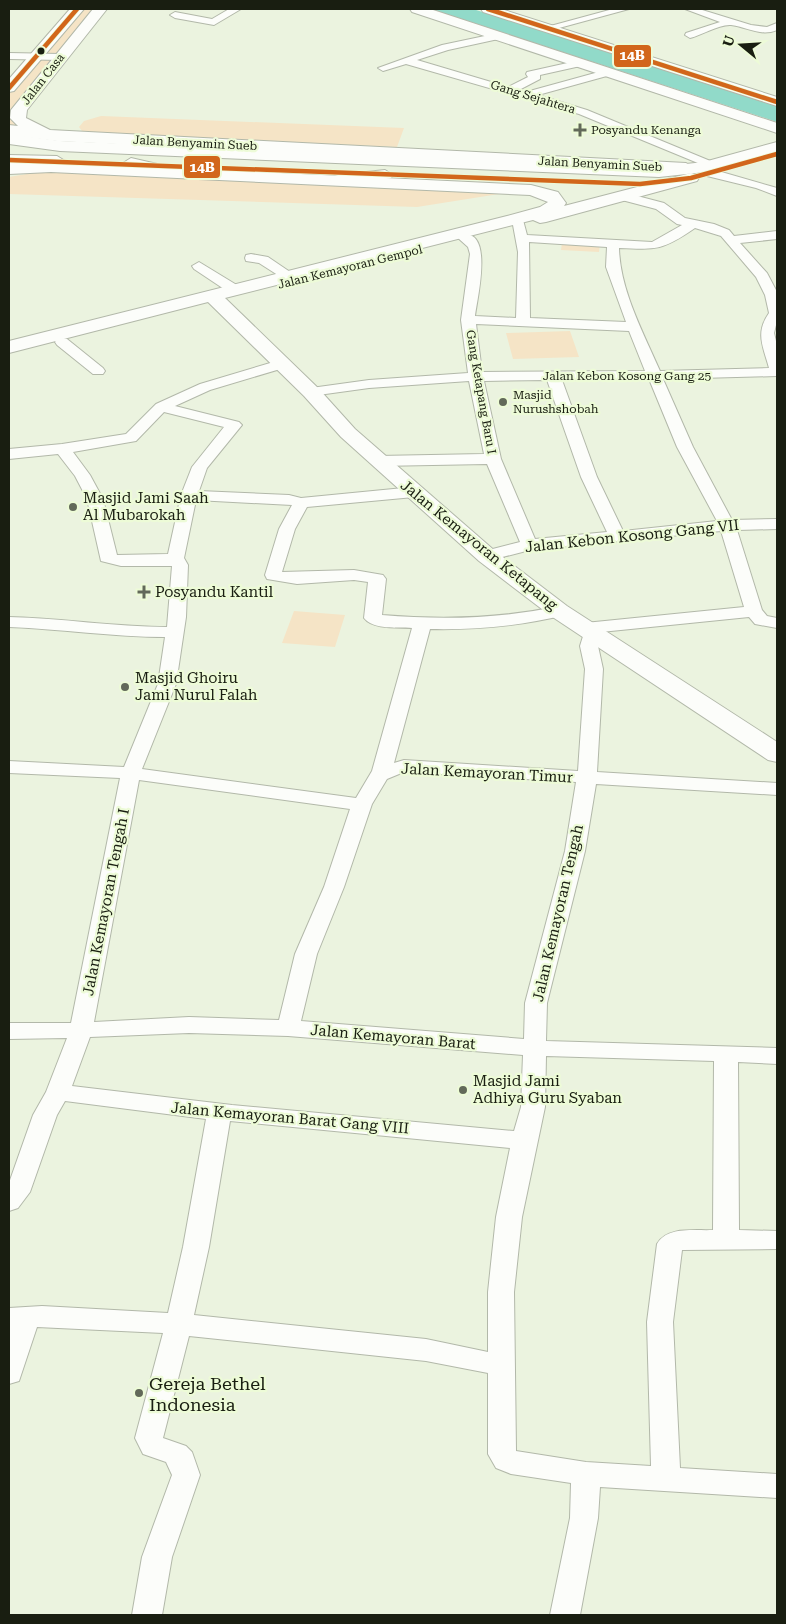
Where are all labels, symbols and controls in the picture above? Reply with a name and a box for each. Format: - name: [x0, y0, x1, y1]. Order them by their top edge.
- north arrow: [716, 20, 766, 70]
- text: U: [719, 33, 738, 49]
- line badge: 14B: [613, 44, 652, 68]
- unlabelled marker: [36, 46, 46, 56]
- text: 14B: [619, 47, 645, 63]
- street label: Jalan Casa: [19, 50, 68, 107]
- street label: Gang Sejahtera: [489, 77, 578, 117]
- marker: Posyandu Kenanga: [573, 123, 587, 137]
- place label: Posyandu Kenanga: [591, 123, 701, 137]
- street label: Jalan Benyamin Sueb: [133, 133, 258, 153]
- street label: Jalan Benyamin Sueb: [538, 154, 663, 174]
- line badge: 14B: [183, 155, 221, 179]
- text: 14B: [189, 159, 215, 175]
- street label: Jalan Kemayoran Gempol: [276, 242, 424, 292]
- street label: Gang Ketapang Baru I: [463, 329, 499, 455]
- street label: Jalan Kebon Kosong Gang 25: [543, 369, 711, 383]
- place label: Masjid Nurushshobah: [513, 388, 599, 416]
- marker: Masjid Nurushshobah: [497, 396, 509, 408]
- street label: Jalan Kemayoran Ketapang: [397, 476, 561, 614]
- place label: Masjid Jami Saah Al Mubarokah: [83, 489, 209, 524]
- marker: Masjid Jami Saah Al Mubarokah: [67, 501, 79, 513]
- street label: Jalan Kebon Kosong Gang VII: [524, 516, 740, 556]
- place label: Posyandu Kantil: [155, 583, 274, 601]
- marker: Posyandu Kantil: [137, 585, 151, 599]
- place label: Masjid Ghoiru Jami Nurul Falah: [135, 669, 258, 704]
- marker: Masjid Ghoiru Jami Nurul Falah: [119, 681, 131, 693]
- street label: Jalan Kemayoran Timur: [401, 760, 573, 786]
- street label: Jalan Kemayoran Tengah I: [79, 807, 133, 997]
- street label: Jalan Kemayoran Tengah: [529, 822, 587, 1003]
- street label: Jalan Kemayoran Barat: [310, 1021, 477, 1053]
- place label: Masjid Jami Adhiya Guru Syaban: [473, 1072, 622, 1107]
- marker: Masjid Jami Adhiya Guru Syaban: [457, 1084, 469, 1096]
- street label: Jalan Kemayoran Barat Gang VIII: [170, 1099, 410, 1137]
- place label: Gereja Bethel Indonesia: [149, 1373, 266, 1415]
- marker: Gereja Bethel Indonesia: [133, 1387, 145, 1399]

